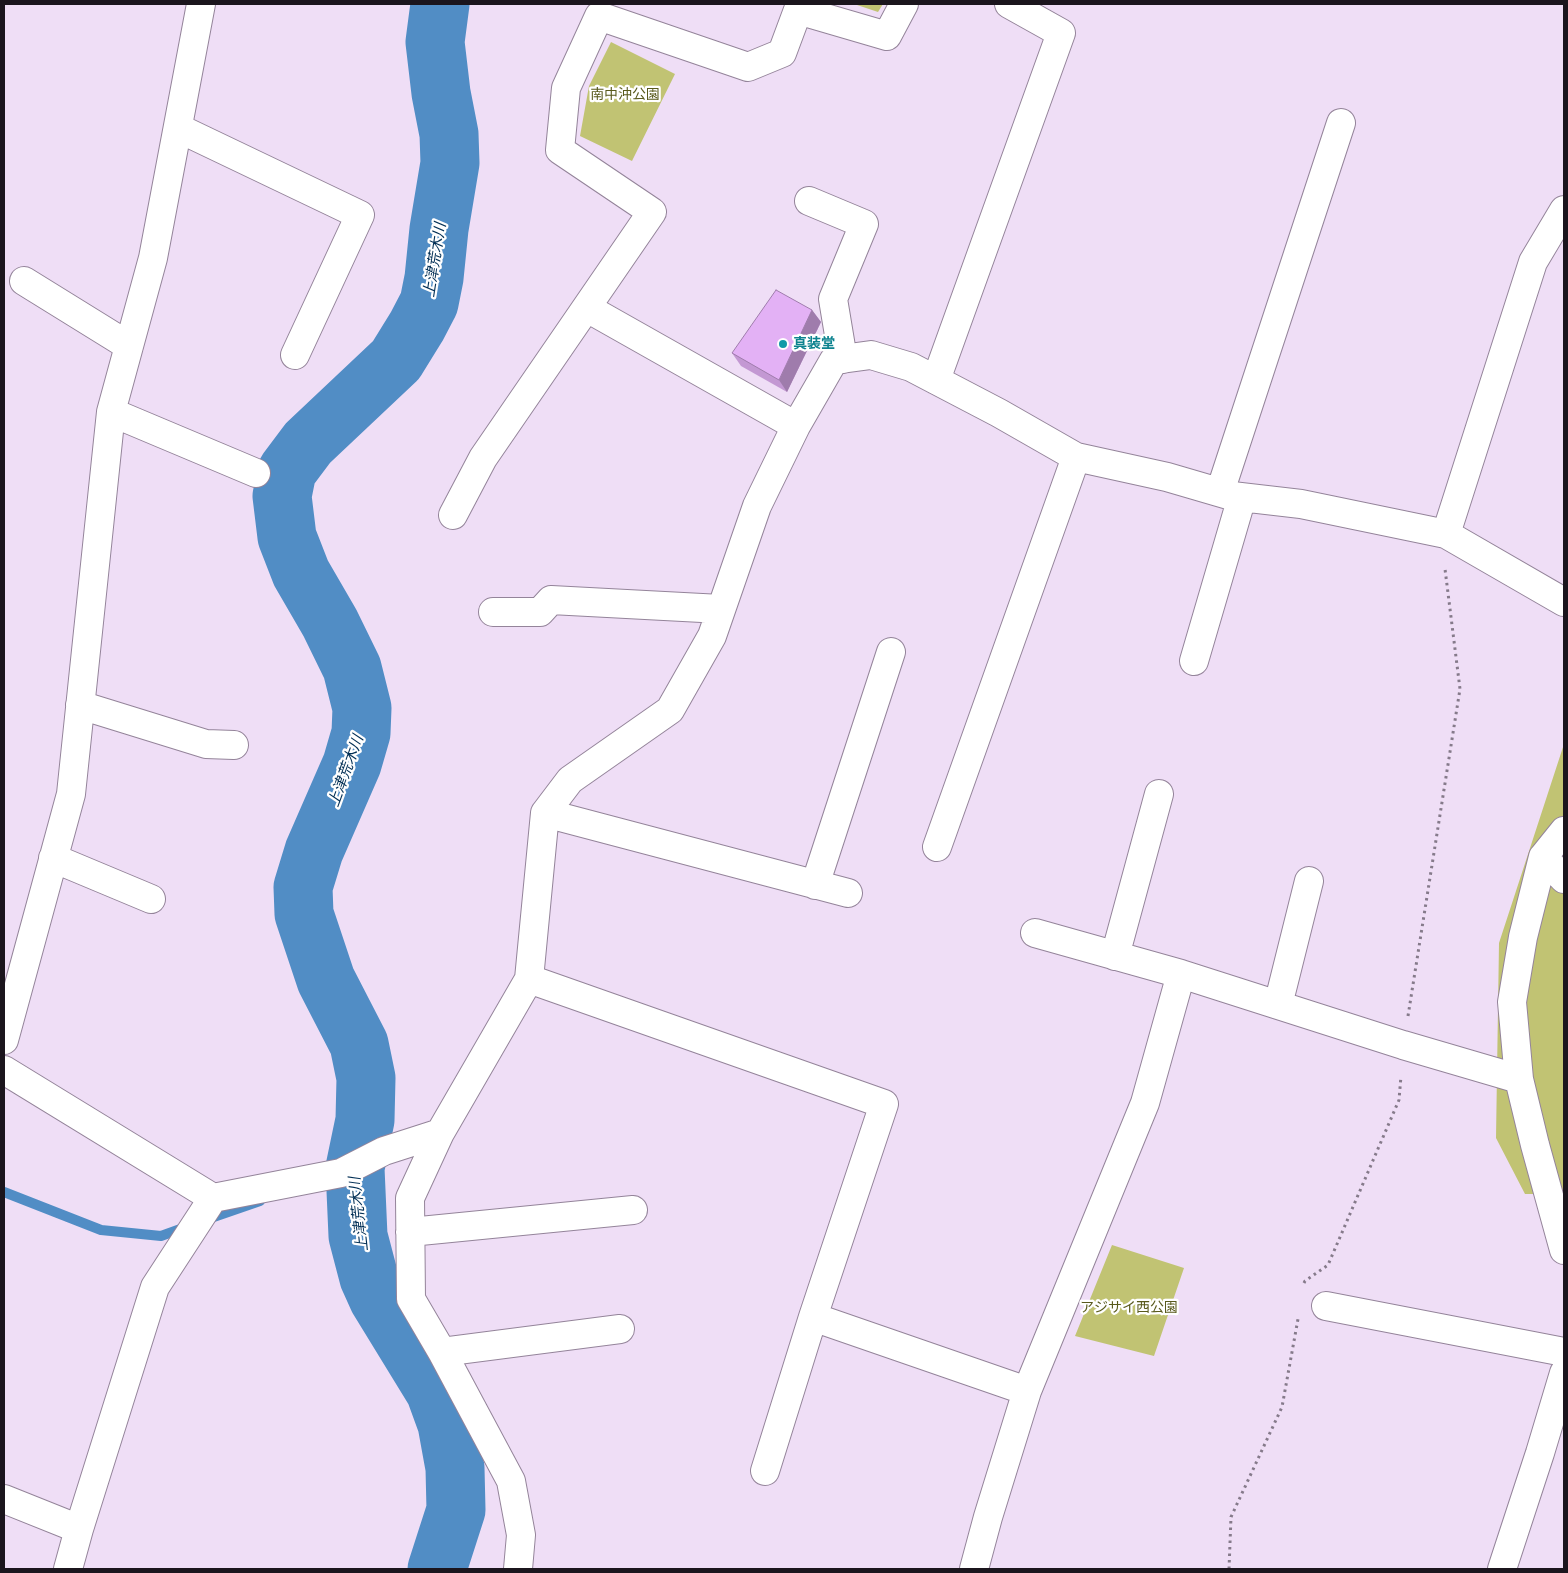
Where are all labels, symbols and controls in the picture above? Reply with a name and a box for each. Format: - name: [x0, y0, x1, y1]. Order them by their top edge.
- park label: 南中沖公園: [590, 87, 660, 103]
- water label: 上津荒木川: [420, 222, 450, 298]
- place label: 真装堂: [793, 336, 835, 352]
- marker: 真装堂: [777, 338, 789, 350]
- water label: 上津荒木川: [325, 733, 367, 809]
- water label: 上津荒木川: [346, 1176, 372, 1252]
- park label: アジサイ西公園: [1080, 1300, 1178, 1316]

